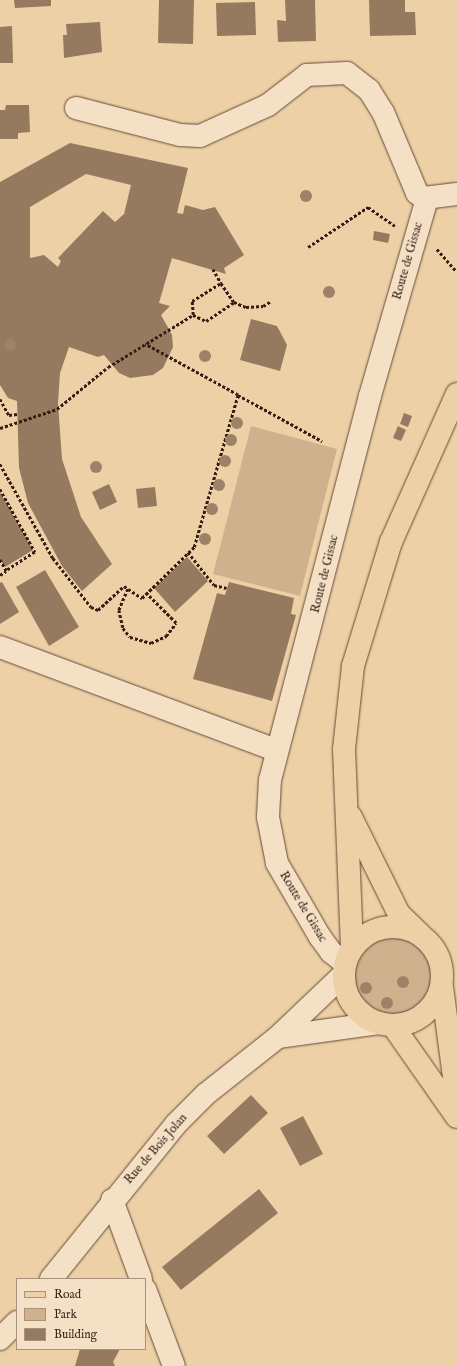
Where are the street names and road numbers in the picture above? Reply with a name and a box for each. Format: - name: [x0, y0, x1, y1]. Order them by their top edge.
- street label: Route de Gissac: [390, 221, 426, 301]
- street label: Route de Gissac: [308, 533, 342, 615]
- street label: Route de Gissac: [276, 869, 330, 945]
- street label: Rue de Bois Jolan: [122, 1111, 190, 1187]

